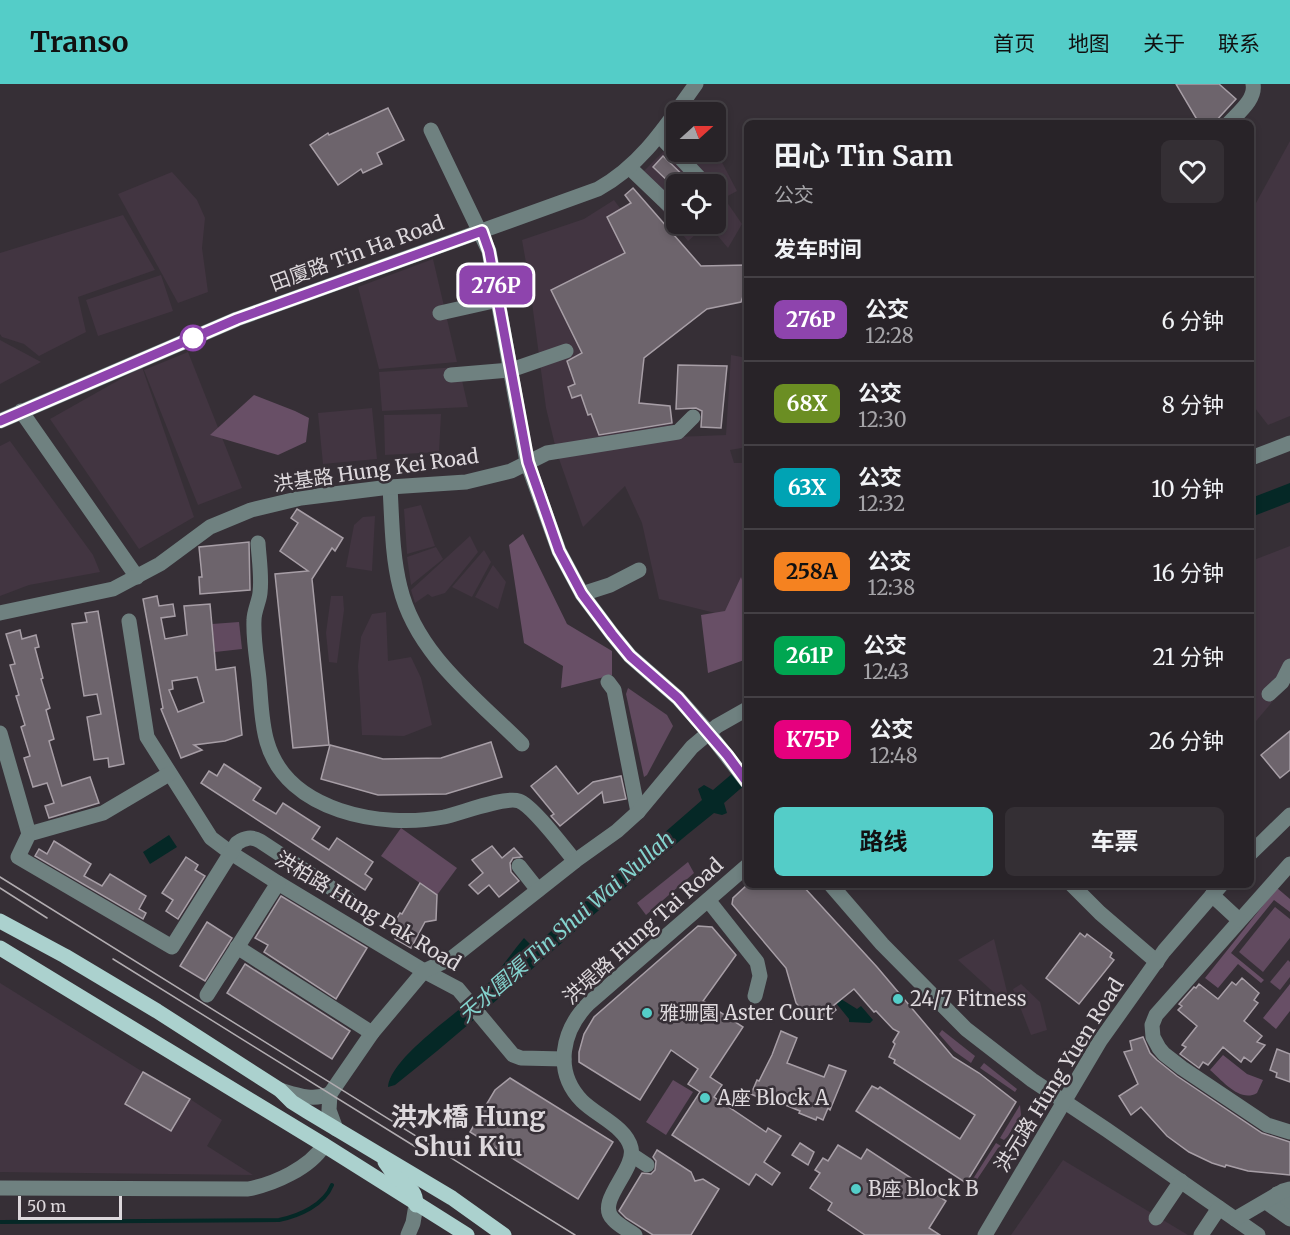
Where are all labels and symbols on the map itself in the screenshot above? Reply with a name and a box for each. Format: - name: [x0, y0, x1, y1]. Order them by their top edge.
- north arrow: [666, 102, 726, 162]
- street label: 田廈路 Tin Ha Road: [267, 209, 447, 296]
- line badge: 276P: [454, 266, 538, 304]
- unlabelled marker: [180, 325, 206, 351]
- street label: 洪基路 Hung Kei Road: [272, 443, 480, 496]
- water label: 天水圍渠 Tin Shui Wai Nullah: [452, 825, 679, 1028]
- street label: 洪柏路 Hung Pak Road: [271, 845, 466, 976]
- street label: 洪堤路 Hung Tai Road: [557, 852, 728, 1009]
- street label: 洪元路 Hung Yuen Road: [989, 973, 1129, 1176]
- place label: 24/7 Fitness: [910, 986, 1026, 1011]
- marker: 24/7 Fitness: [891, 992, 905, 1006]
- place label: 雅珊園 Aster Court: [659, 1000, 833, 1025]
- marker: 雅珊園 Aster Court: [640, 1006, 654, 1020]
- place label: A座 Block A: [716, 1085, 830, 1110]
- marker: A座 Block A: [698, 1091, 712, 1105]
- district label: 洪水橋 Hung Shui Kiu: [390, 1100, 546, 1163]
- place label: B座 Block B: [868, 1176, 978, 1201]
- marker: B座 Block B: [849, 1182, 863, 1196]
- scale bar: [18, 1193, 122, 1220]

